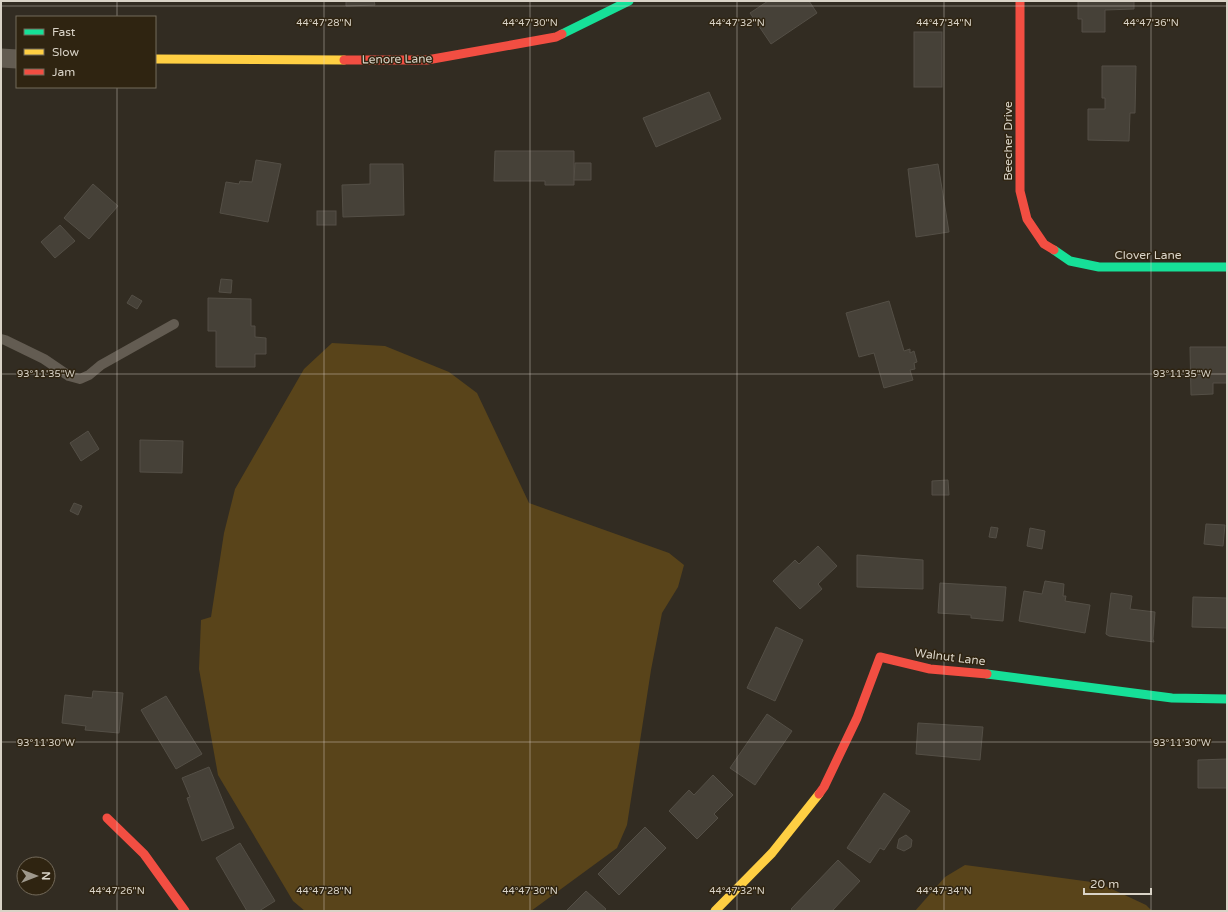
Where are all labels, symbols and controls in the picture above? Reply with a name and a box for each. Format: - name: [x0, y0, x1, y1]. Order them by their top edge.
- legend: [16, 16, 156, 88]
- text: 44°47'28"N: [296, 17, 352, 29]
- text: 44°47'30"N: [502, 17, 558, 29]
- text: 44°47'32"N: [709, 17, 765, 29]
- text: 44°47'34"N: [916, 17, 972, 29]
- text: 44°47'36"N: [1123, 17, 1179, 29]
- text: Fast: [52, 25, 76, 39]
- text: Slow: [52, 45, 79, 59]
- street label: Lenore Lane: [362, 51, 433, 67]
- text: Jam: [52, 65, 75, 79]
- street label: Beecher Drive: [1001, 101, 1015, 181]
- street label: Clover Lane: [1114, 248, 1182, 262]
- text: 93°11'35"W: [17, 368, 75, 380]
- text: 93°11'35"W: [1153, 368, 1211, 380]
- street label: Walnut Lane: [914, 646, 986, 668]
- text: 93°11'30"W: [17, 737, 75, 749]
- text: 93°11'30"W: [1153, 737, 1211, 749]
- north arrow: [16, 856, 56, 896]
- scale bar: [1084, 870, 1151, 896]
- text: N: [39, 872, 52, 880]
- text: 20 m: [1090, 877, 1119, 891]
- text: 44°47'26"N: [89, 885, 145, 897]
- text: 44°47'28"N: [296, 885, 352, 897]
- text: 44°47'30"N: [502, 885, 558, 897]
- text: 44°47'32"N: [709, 885, 765, 897]
- text: 44°47'34"N: [916, 885, 972, 897]

